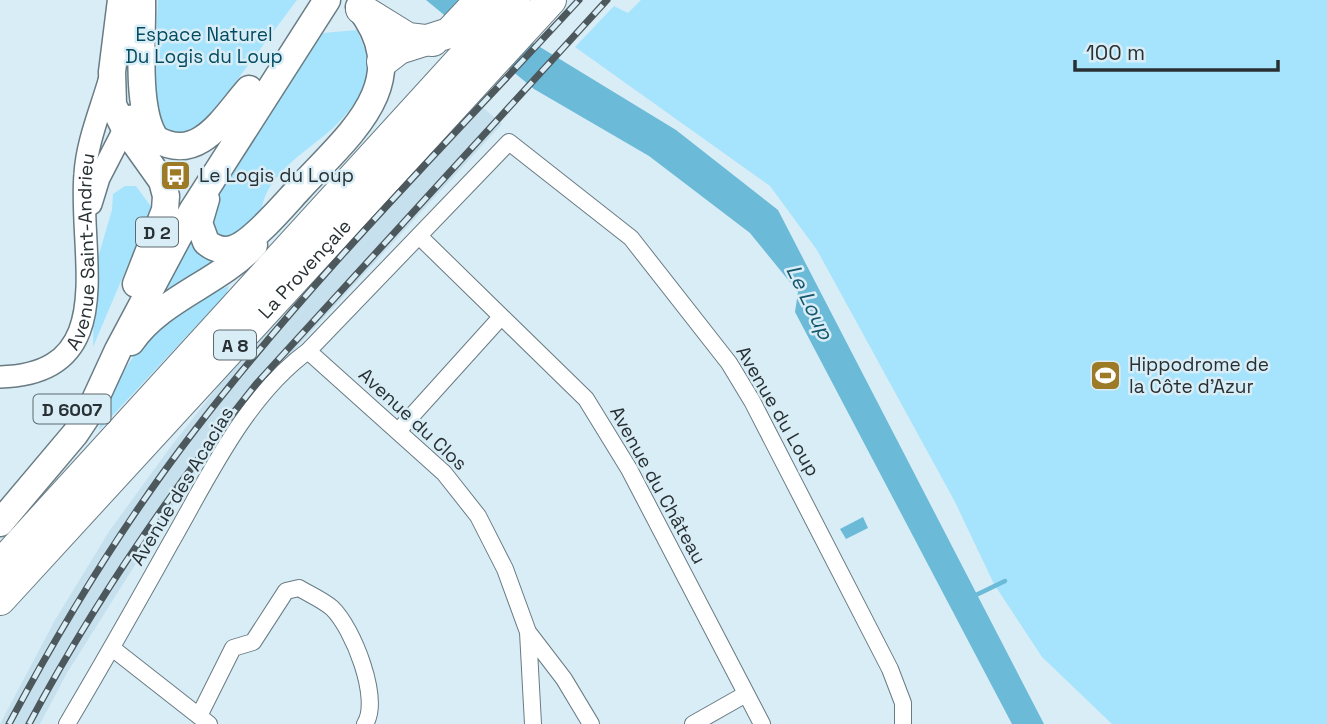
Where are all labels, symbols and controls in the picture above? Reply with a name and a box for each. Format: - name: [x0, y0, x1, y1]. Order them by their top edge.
- park label: Espace Naturel Du Logis du Loup: [125, 22, 283, 69]
- scale bar: [1075, 28, 1278, 72]
- text: 100 m: [1086, 39, 1145, 66]
- street label: Avenue Saint-Andrieu: [60, 151, 100, 355]
- bus stop icon: Le Logis du Loup: [159, 158, 193, 192]
- place label: Le Logis du Loup: [199, 163, 354, 188]
- street label: La Provençale: [252, 213, 356, 324]
- road number: D 2: [136, 218, 178, 246]
- water label: Le Loup: [780, 260, 840, 345]
- road number: A 8: [214, 330, 256, 360]
- street label: Avenue du Loup: [731, 341, 825, 481]
- place label: Hippodrome de la Côte d'Azur: [1129, 352, 1269, 399]
- sports icon: Hippodrome de la Côte d'Azur: [1089, 358, 1123, 392]
- street label: Avenue du Clos: [354, 362, 472, 476]
- road number: D 6007: [34, 394, 110, 424]
- street label: Avenue des Acacias: [125, 402, 239, 570]
- street label: Avenue du Château: [604, 402, 712, 568]

